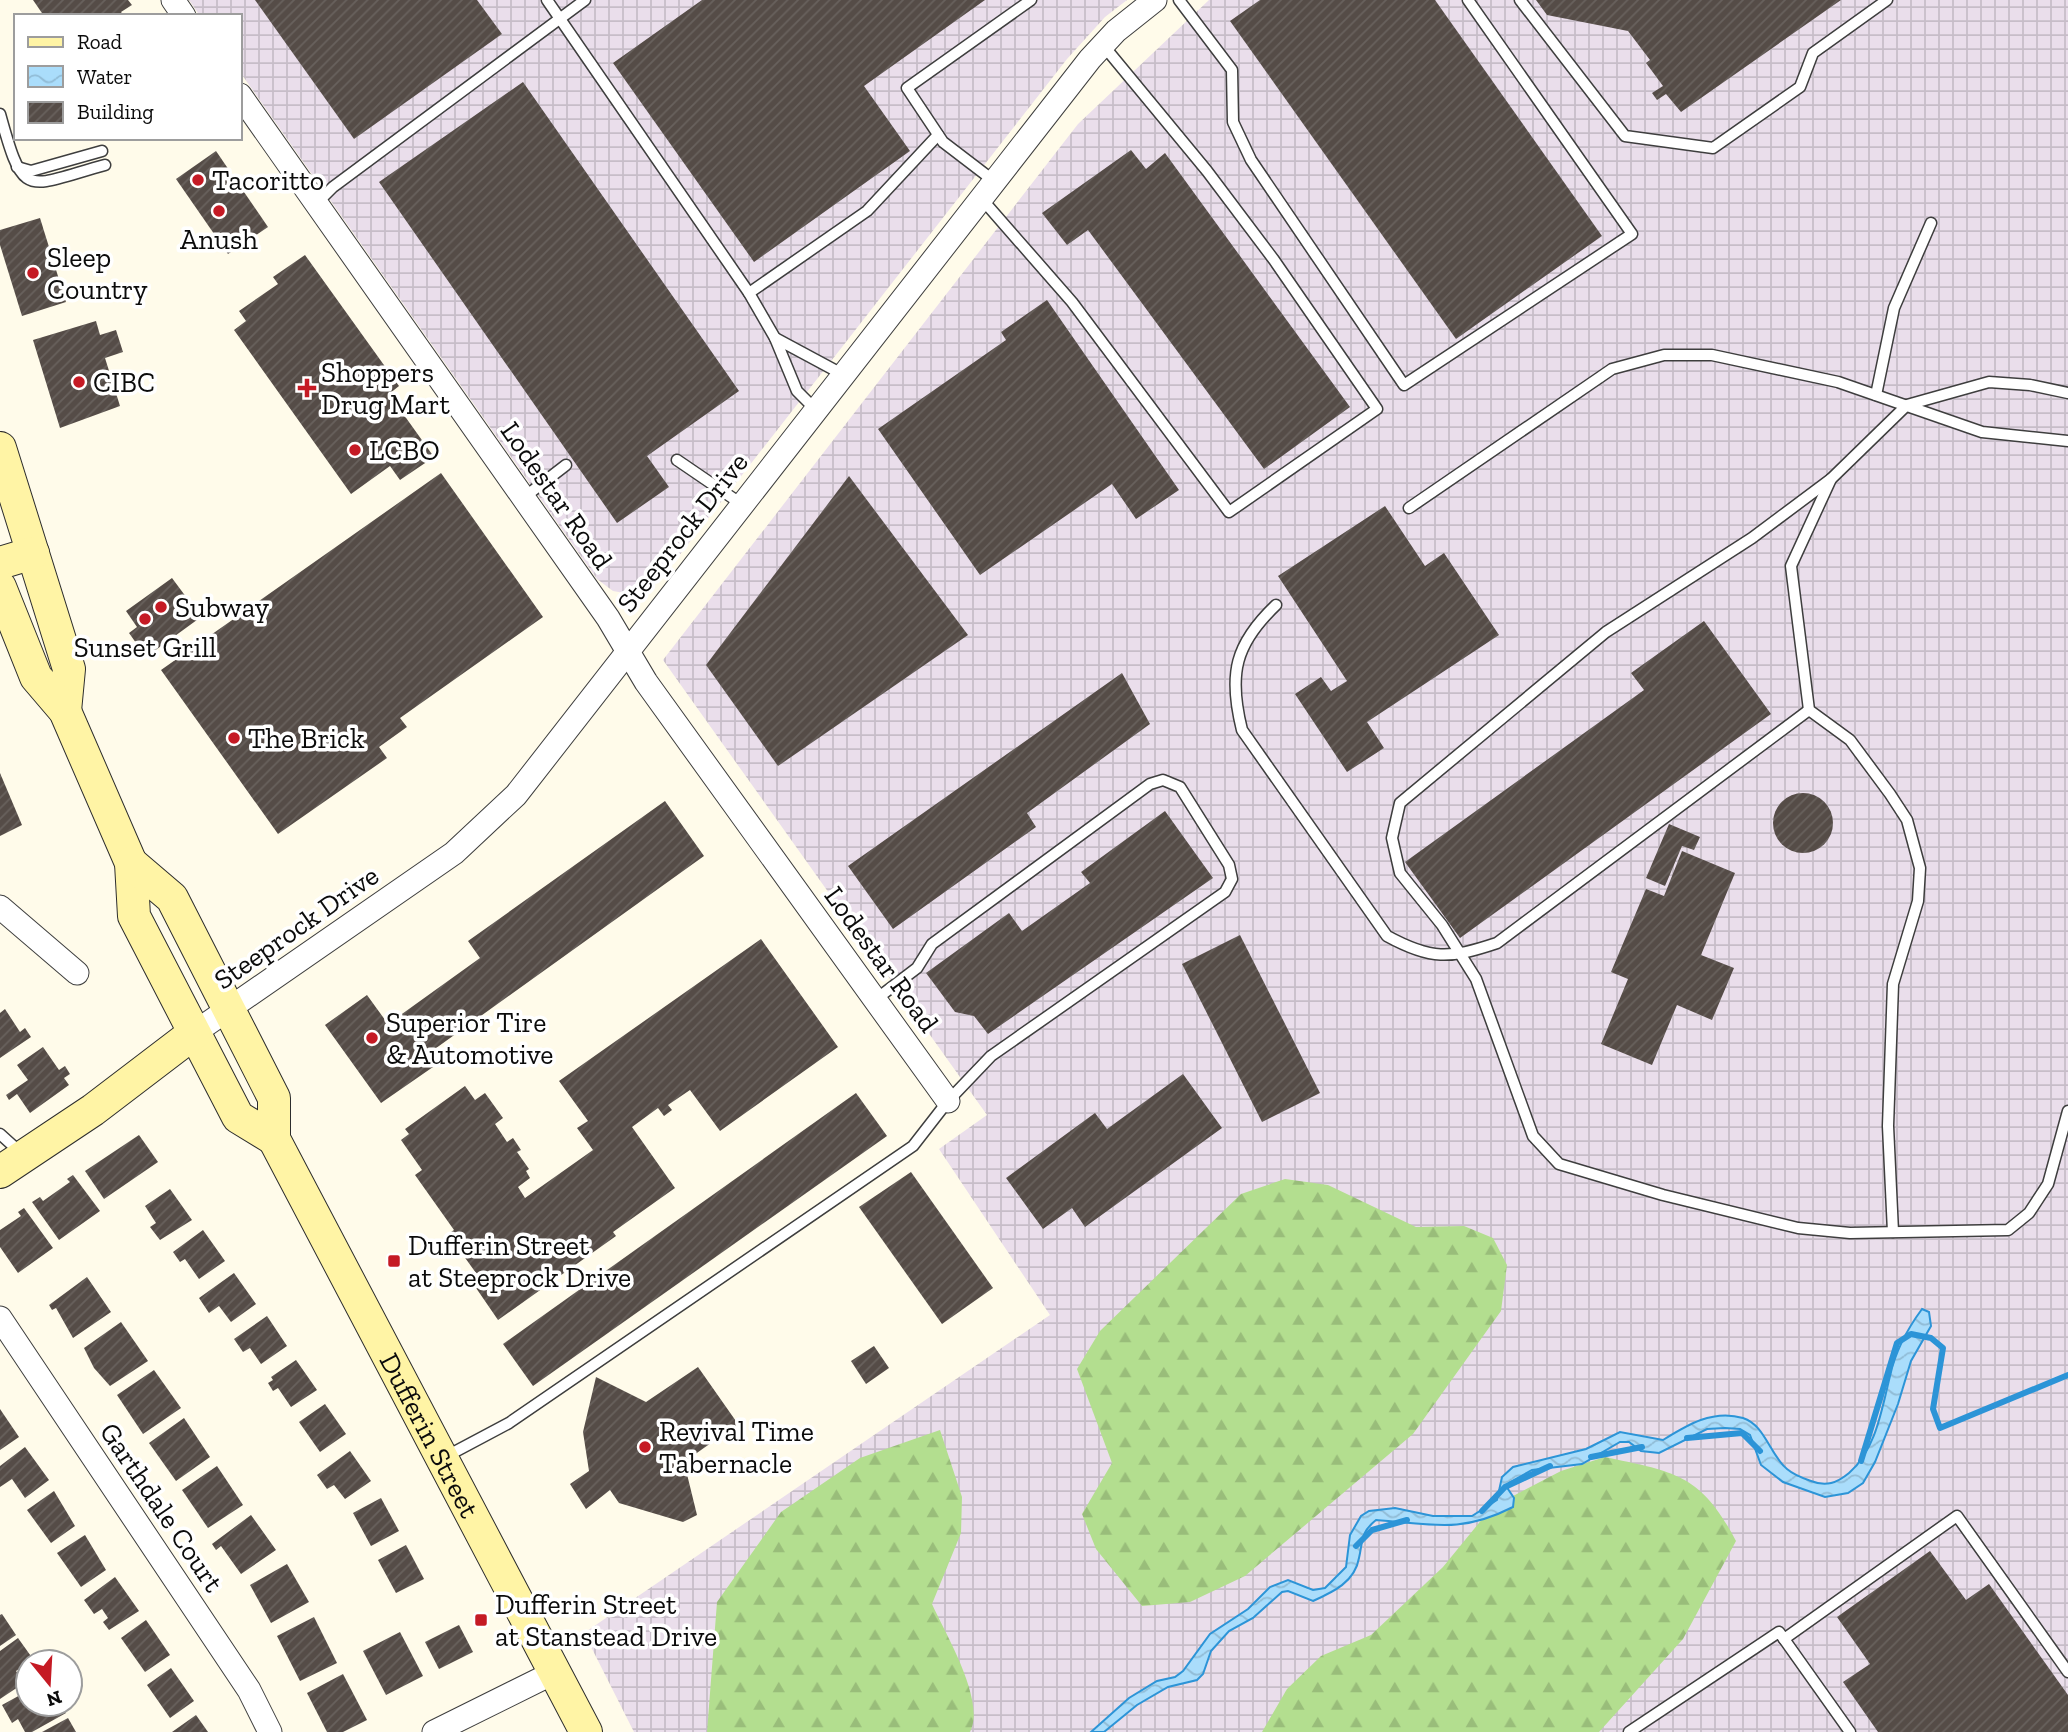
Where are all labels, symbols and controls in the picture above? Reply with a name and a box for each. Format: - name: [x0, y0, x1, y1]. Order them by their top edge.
- legend: [14, 14, 242, 140]
- text: Road: [77, 29, 123, 54]
- text: Water: [77, 64, 132, 89]
- text: Building: [77, 99, 154, 124]
- place label: Tacoritto: [212, 164, 324, 197]
- marker: Tacoritto: [190, 172, 206, 188]
- marker: Anush: [211, 203, 227, 219]
- place label: Anush: [180, 223, 258, 256]
- place label: Sleep Country: [47, 241, 148, 306]
- marker: Sleep Country: [25, 265, 41, 281]
- place label: Shoppers Drug Mart: [321, 356, 451, 421]
- place label: CIBC: [93, 366, 155, 399]
- marker: CIBC: [71, 374, 87, 390]
- marker: Shoppers Drug Mart: [299, 380, 315, 396]
- street label: Lodestar Road: [494, 415, 619, 575]
- place label: LCBO: [369, 434, 440, 467]
- marker: LCBO: [347, 442, 363, 458]
- street label: Steeprock Drive: [610, 446, 755, 618]
- place label: Subway: [175, 591, 270, 624]
- marker: Subway: [153, 599, 169, 615]
- marker: Sunset Grill: [137, 611, 153, 627]
- place label: Sunset Grill: [74, 631, 216, 664]
- place label: The Brick: [248, 722, 365, 755]
- marker: The Brick: [226, 730, 242, 746]
- street label: Steeprock Drive: [208, 859, 385, 996]
- street label: Lodestar Road: [818, 880, 946, 1039]
- place label: Superior Tire & Automotive: [386, 1006, 553, 1071]
- marker: Superior Tire & Automotive: [364, 1030, 380, 1046]
- place label: Dufferin Street at Steeprock Drive: [408, 1229, 631, 1294]
- marker: Dufferin Street at Steeprock Drive: [386, 1253, 402, 1269]
- street label: Dufferin Street: [372, 1347, 486, 1524]
- place label: Revival Time Tabernacle: [659, 1415, 814, 1480]
- street label: Garthdale Court: [93, 1416, 231, 1599]
- marker: Revival Time Tabernacle: [637, 1439, 653, 1455]
- place label: Dufferin Street at Stanstead Drive: [495, 1588, 717, 1653]
- marker: Dufferin Street at Stanstead Drive: [473, 1612, 489, 1628]
- north arrow: [14, 1648, 84, 1718]
- text: N: [44, 1686, 65, 1712]

